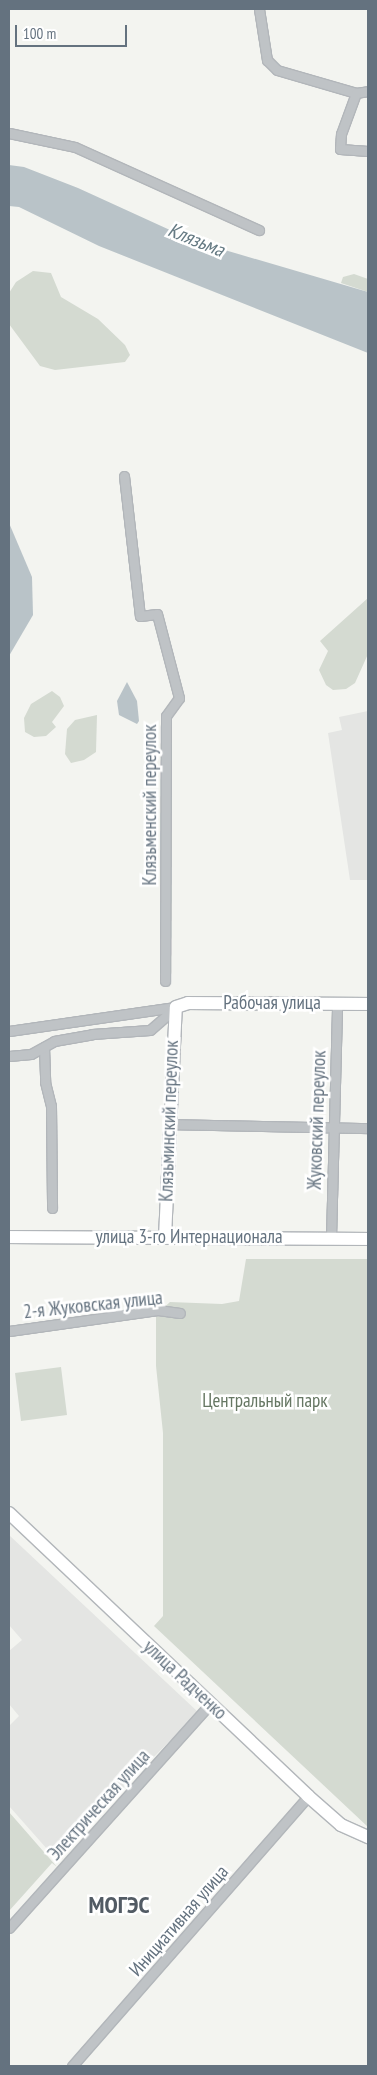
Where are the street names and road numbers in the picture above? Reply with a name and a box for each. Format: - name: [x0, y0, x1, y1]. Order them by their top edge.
- street label: Клязьменский переулок: [139, 724, 161, 886]
- street label: Рабочая улица: [223, 992, 321, 1014]
- street label: Клязьминский переулок: [155, 1040, 183, 1202]
- street label: Жуковский переулок: [303, 1050, 331, 1190]
- street label: улица 3-го Интернационала: [95, 1226, 283, 1248]
- street label: 2-я Жуковская улица: [22, 1286, 164, 1324]
- street label: улица Радченко: [138, 1635, 232, 1725]
- street label: Электрическая улица: [43, 1745, 155, 1865]
- street label: Инициативная улица: [125, 1861, 233, 1981]

